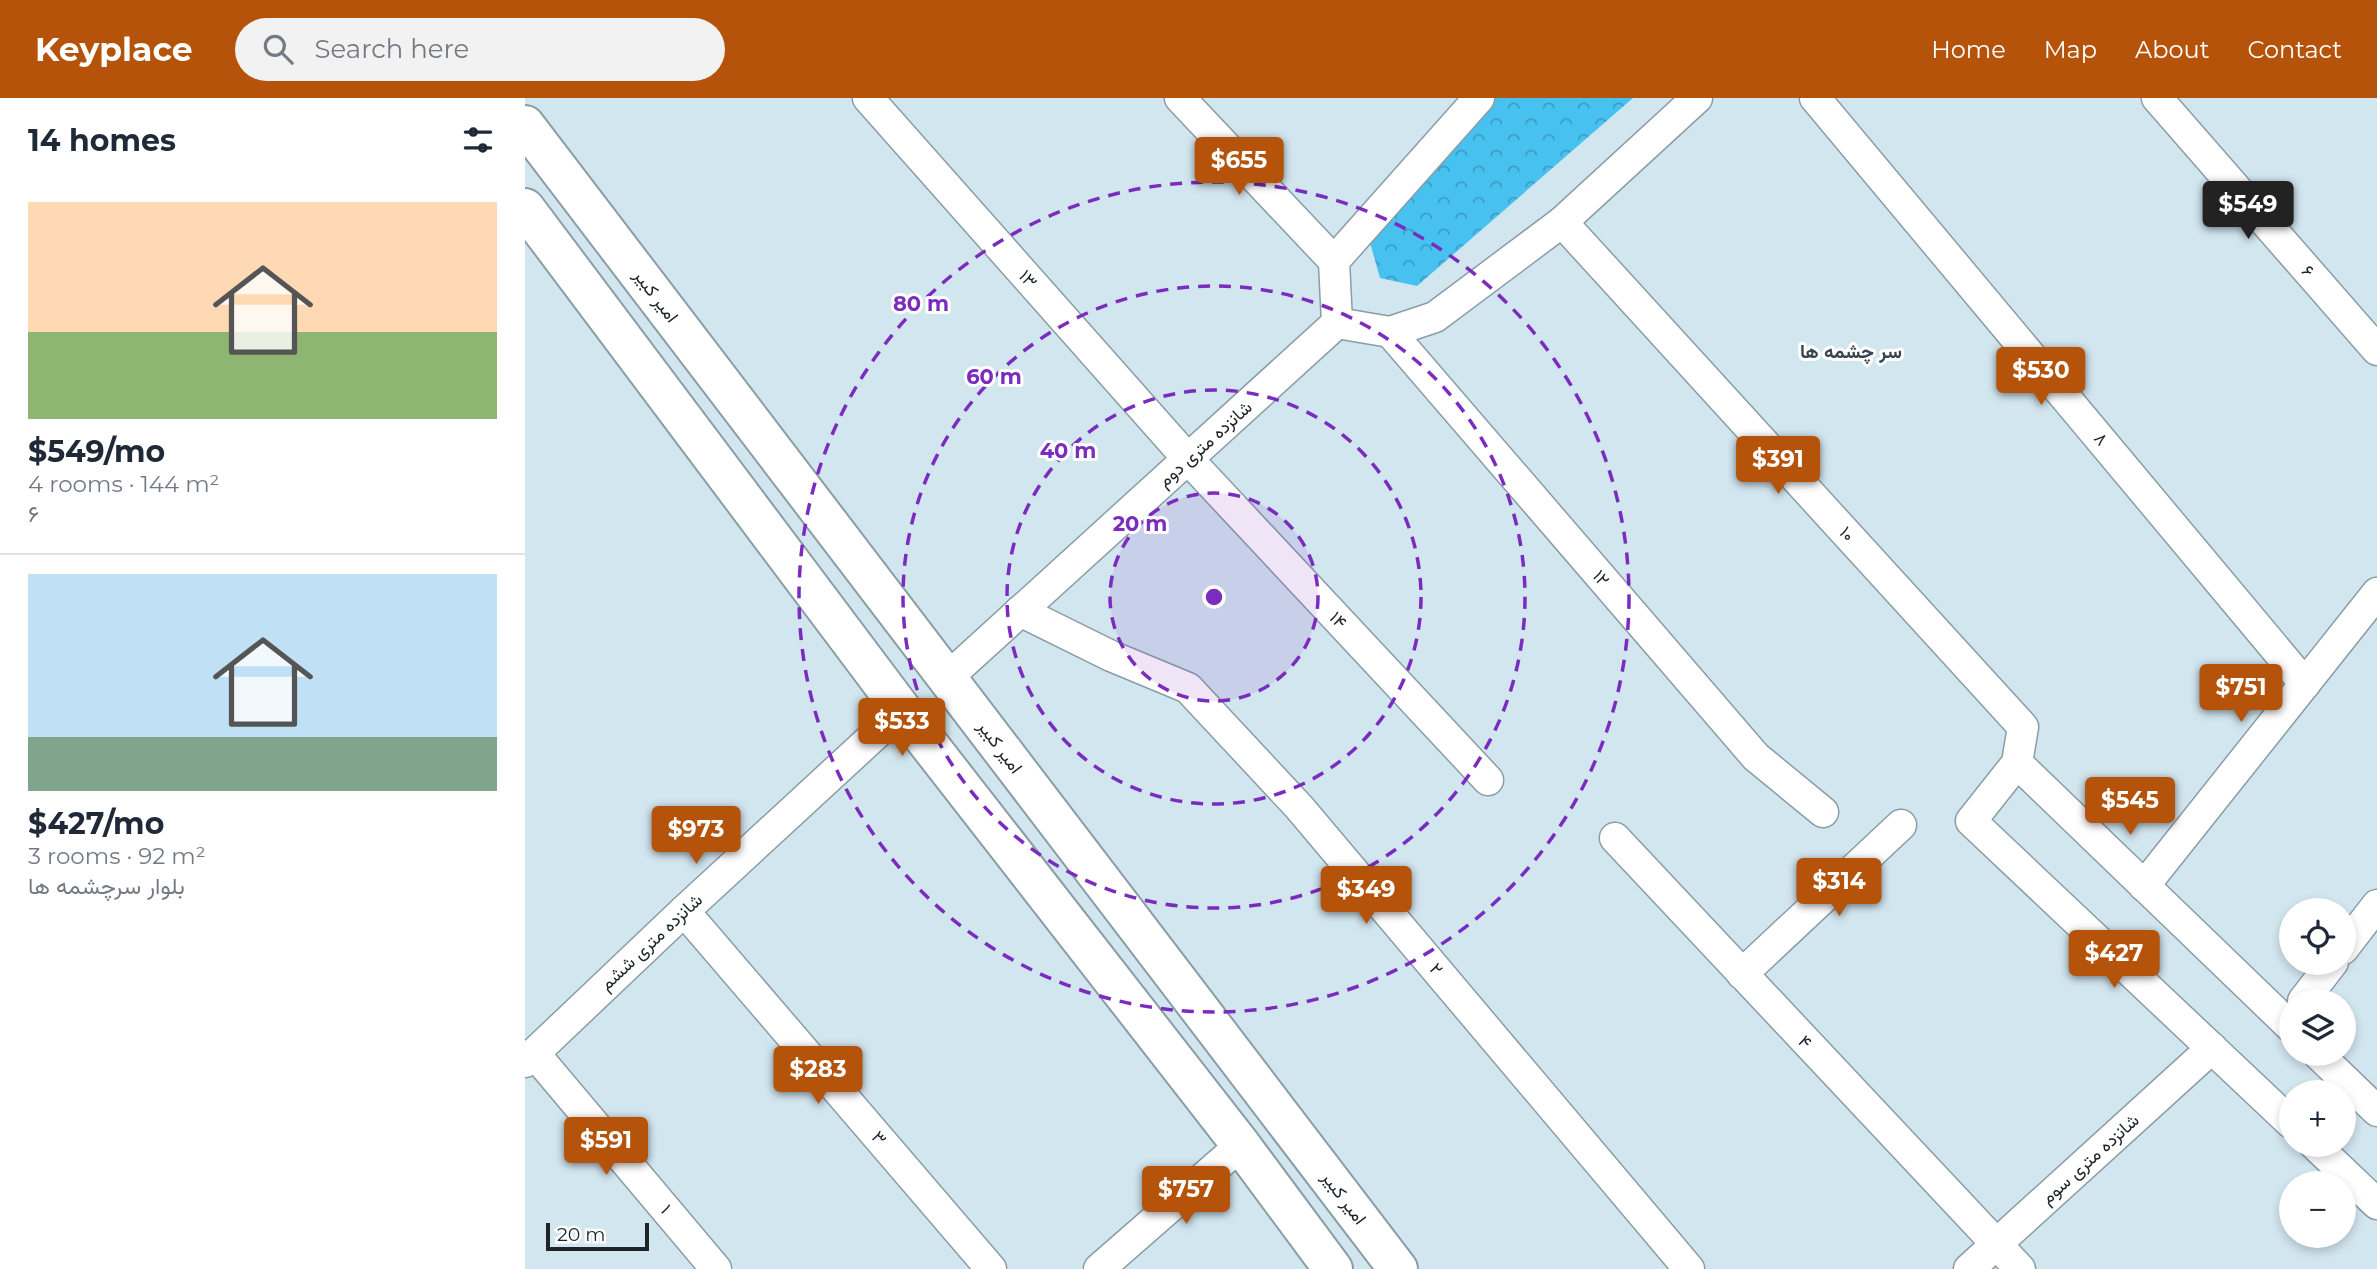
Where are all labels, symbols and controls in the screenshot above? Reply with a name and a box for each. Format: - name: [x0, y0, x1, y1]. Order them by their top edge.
- search box: [235, 18, 725, 81]
- text: Keyplace: [35, 29, 193, 69]
- icon: search: [259, 30, 297, 68]
- text: Search here: [315, 33, 469, 65]
- text: Home: [1931, 35, 2006, 64]
- text: Map: [2044, 35, 2097, 64]
- text: About: [2135, 35, 2209, 64]
- text: Contact: [2247, 35, 2342, 64]
- icon: filters: [459, 121, 497, 159]
- text: 14 homes: [28, 122, 176, 159]
- pin: $655: [1198, 138, 1280, 197]
- text: $655: [1211, 146, 1267, 174]
- pin: $549: [2207, 181, 2289, 241]
- text: $549: [2219, 190, 2277, 218]
- icon: home: [200, 247, 326, 373]
- street label: ۶: [2297, 260, 2319, 282]
- street label: امیر کبیر: [628, 264, 683, 327]
- street label: ۱۳: [1014, 265, 1042, 293]
- text: 80 m: [893, 291, 949, 316]
- district label: سر چشمه ها: [1800, 340, 1902, 365]
- pin: $530: [2000, 348, 2082, 407]
- text: $530: [2012, 356, 2070, 384]
- text: 60 m: [966, 364, 1022, 389]
- street label: شانزده متری دوم: [1153, 396, 1257, 493]
- street label: ۸: [2089, 428, 2113, 450]
- text: $549/mo: [28, 433, 165, 470]
- pin: $391: [1737, 436, 1819, 496]
- text: 40 m: [1040, 438, 1096, 463]
- text: $391: [1752, 445, 1804, 473]
- text: 4 rooms · 144 m²: [28, 470, 220, 498]
- text: ۶: [28, 500, 39, 528]
- text: 20 m: [1113, 511, 1167, 536]
- street label: ۱۰: [1835, 522, 1859, 546]
- street label: ۱۲: [1588, 565, 1614, 591]
- centre of rings: [1202, 585, 1226, 609]
- street label: ۱۴: [1325, 607, 1351, 633]
- icon: home: [200, 619, 326, 745]
- pin: $751: [2200, 664, 2282, 724]
- text: $751: [2215, 673, 2267, 701]
- pin: $533: [861, 698, 943, 758]
- text: $533: [874, 707, 930, 735]
- street label: امیر کبیر: [972, 715, 1027, 778]
- pin: $545: [2089, 778, 2171, 837]
- text: $545: [2101, 786, 2159, 814]
- text: $427/mo: [28, 805, 164, 842]
- pin: $973: [655, 806, 737, 866]
- text: $973: [668, 815, 724, 843]
- text: 3 rooms · 92 m²: [28, 842, 206, 870]
- pin: $314: [1798, 858, 1880, 918]
- pin: $349: [1325, 866, 1407, 926]
- text: $314: [1812, 867, 1866, 895]
- text: بلوار سرچشمه ها: [28, 872, 185, 900]
- text: $349: [1337, 875, 1395, 903]
- street label: شانزده متری ششم: [595, 889, 708, 996]
- map controls: [2279, 898, 2356, 1248]
- button: locate: [2279, 898, 2356, 975]
- pin: $427: [2073, 930, 2155, 990]
- text: $427: [2085, 939, 2143, 967]
- street label: ۲: [1425, 958, 1447, 980]
- button: layers: [2279, 989, 2356, 1066]
- street label: ۴: [1793, 1031, 1817, 1053]
- pin: $283: [777, 1046, 859, 1106]
- text: $283: [789, 1055, 847, 1083]
- button: +: [2279, 1080, 2356, 1157]
- street label: شانزده متری سوم: [2036, 1109, 2144, 1210]
- pin: $591: [565, 1118, 647, 1177]
- text: $591: [580, 1126, 632, 1154]
- street label: ۳: [867, 1126, 891, 1150]
- pin: $757: [1145, 1166, 1227, 1226]
- street label: امیر کبیر: [1316, 1166, 1371, 1229]
- button: −: [2279, 1171, 2356, 1248]
- text: $757: [1158, 1175, 1214, 1203]
- street label: ۱: [656, 1200, 676, 1218]
- scale bar: [546, 1220, 649, 1252]
- text: 20 m: [557, 1223, 605, 1246]

